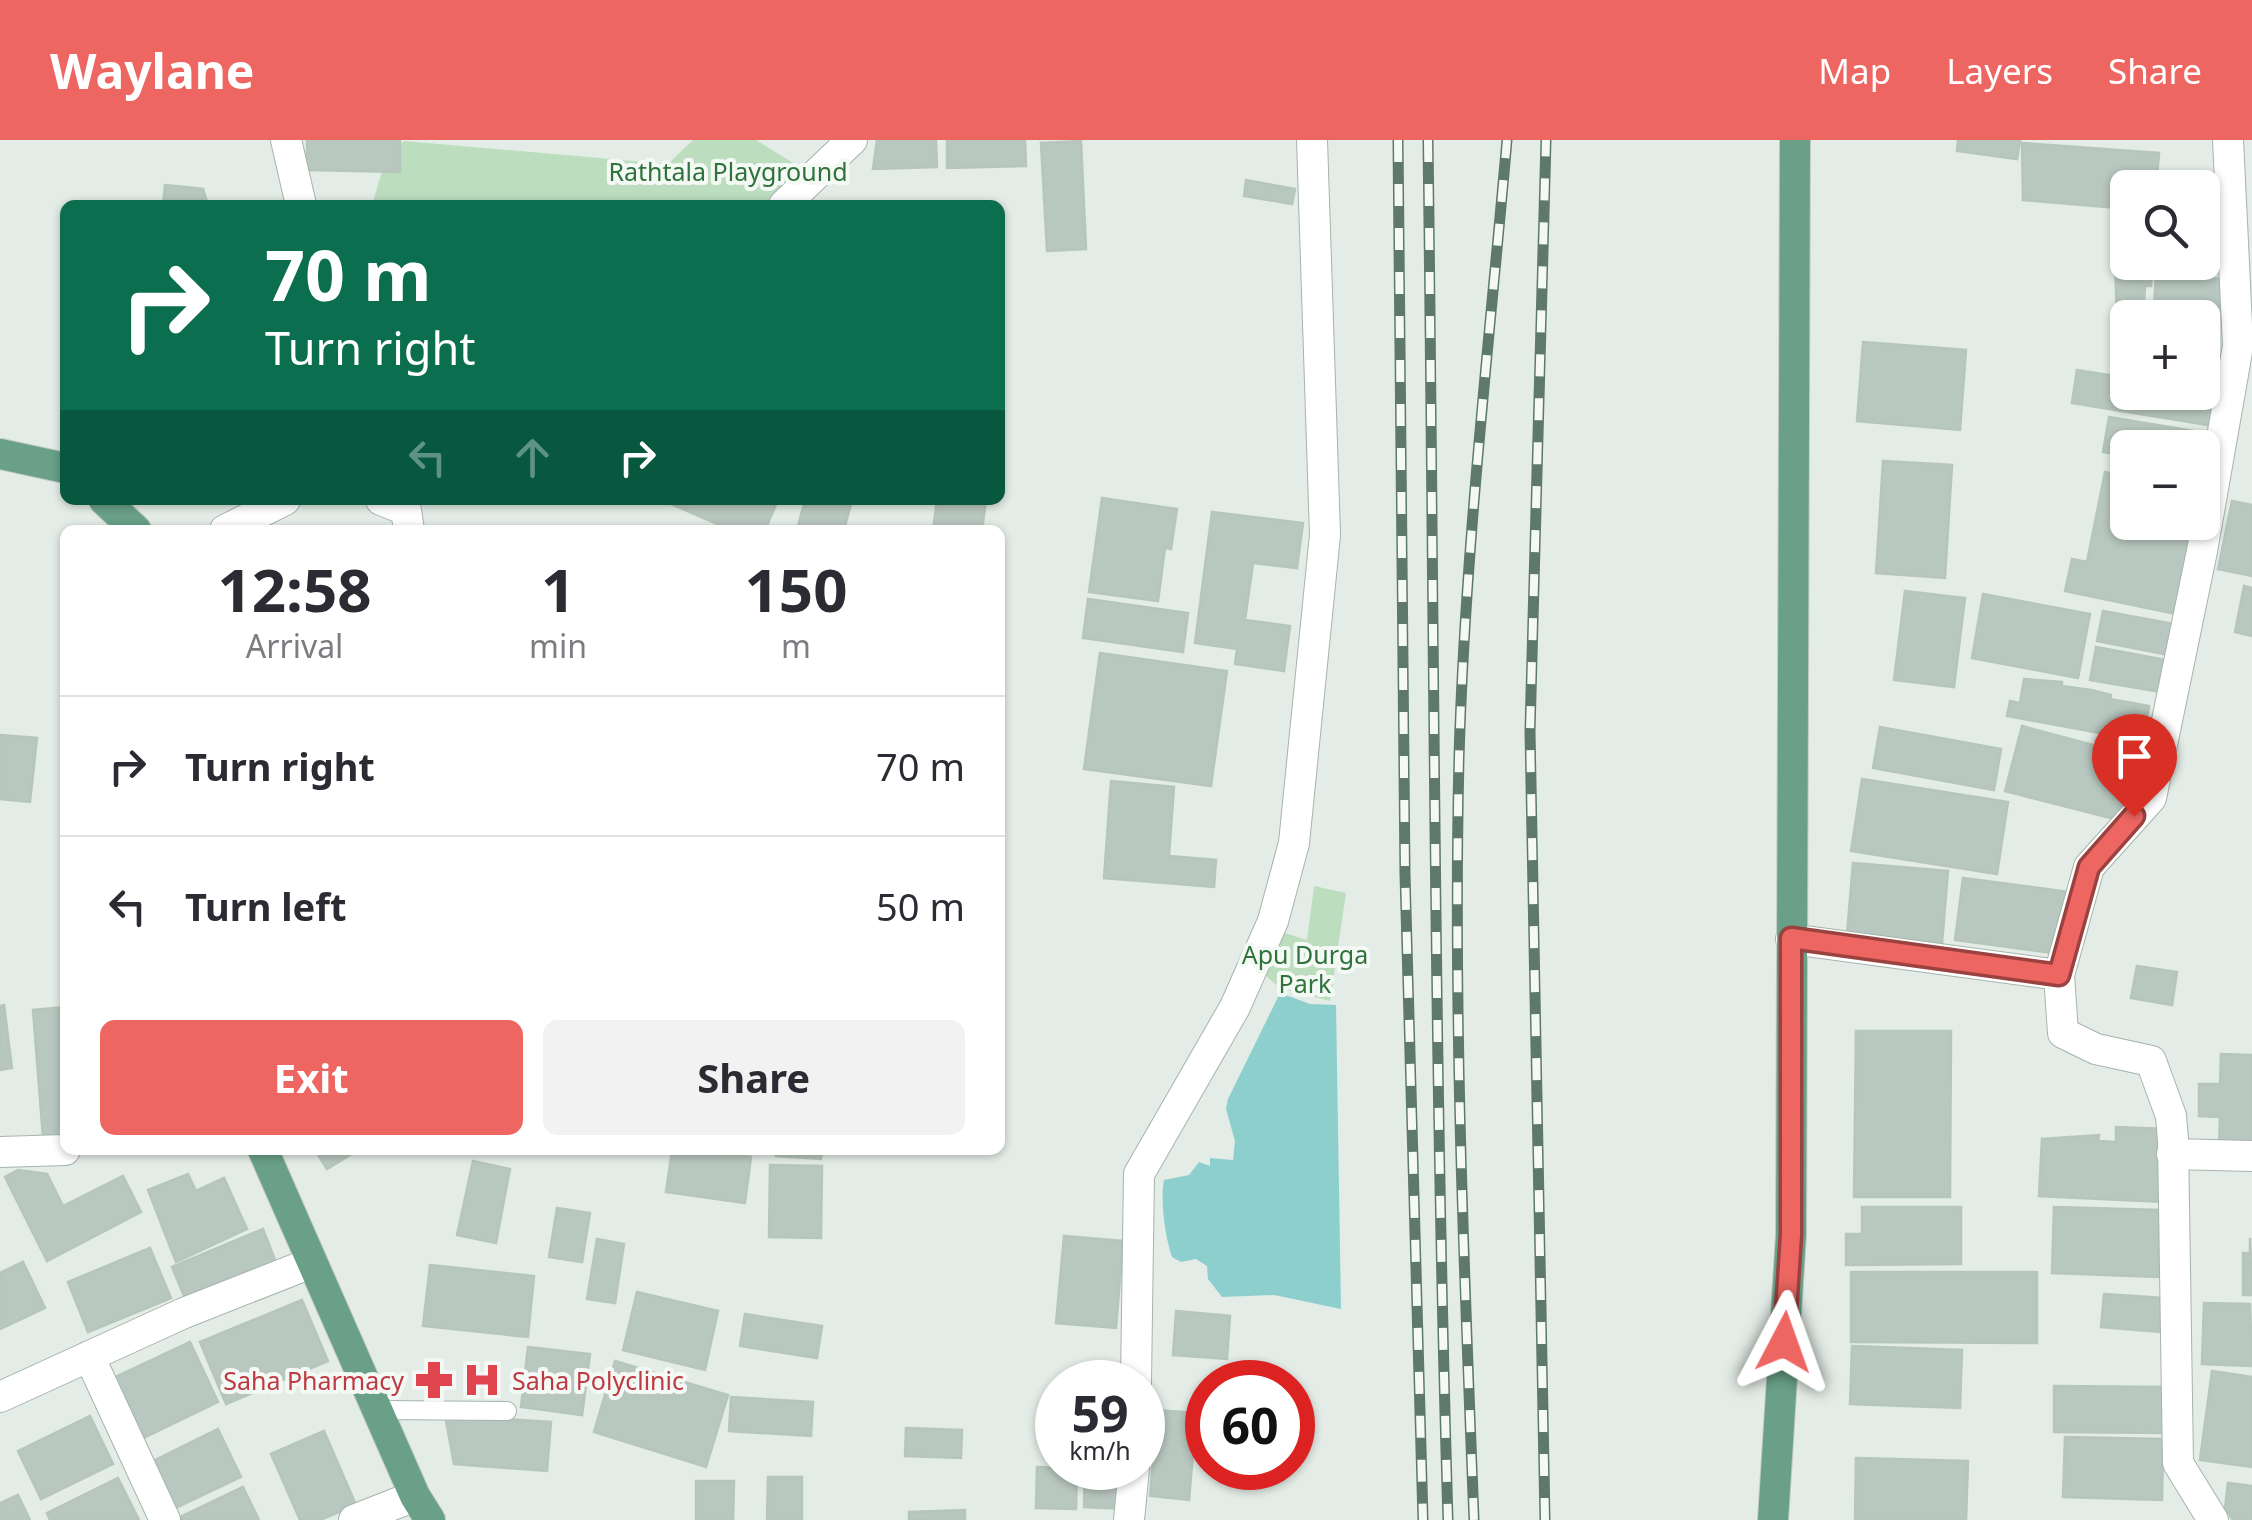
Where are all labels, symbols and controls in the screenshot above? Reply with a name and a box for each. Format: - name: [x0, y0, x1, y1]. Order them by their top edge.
- text: Waylane: [50, 38, 255, 103]
- text: Map: [1818, 47, 1891, 94]
- text: Layers: [1946, 47, 2053, 94]
- text: Share: [2108, 47, 2202, 94]
- park label: Rathtala Playground: [608, 154, 848, 188]
- map controls: [2110, 170, 2220, 540]
- button: search: [2110, 170, 2220, 280]
- text: 70 m: [265, 226, 432, 322]
- icon: right: [100, 240, 230, 370]
- button: +: [2110, 300, 2220, 410]
- text: Turn right: [265, 317, 476, 378]
- icon: left: [400, 430, 455, 485]
- icon: ahead: [505, 430, 560, 485]
- icon: right: [610, 430, 665, 485]
- button: −: [2110, 430, 2220, 540]
- text: 12:58: [217, 548, 372, 630]
- text: 1: [541, 548, 575, 630]
- text: 150: [745, 548, 848, 630]
- text: Arrival: [246, 624, 343, 667]
- text: min: [529, 624, 587, 667]
- text: m: [781, 624, 811, 667]
- pin: [2092, 714, 2177, 817]
- icon: arrive: [2107, 729, 2162, 784]
- icon: right: [100, 739, 155, 794]
- text: Turn right: [185, 740, 375, 792]
- text: 70 m: [876, 740, 965, 792]
- icon: left: [100, 879, 155, 934]
- text: Turn left: [185, 880, 347, 932]
- text: 50 m: [876, 880, 965, 932]
- park label: Apu Durga Park: [1242, 937, 1368, 1000]
- button: Exit: [100, 1020, 523, 1135]
- button: Share: [543, 1020, 965, 1135]
- position arrow: [1732, 1290, 1836, 1394]
- pharmacy icon: Saha Pharmacy: [413, 1359, 455, 1401]
- hospital icon: Saha Polyclinic: [461, 1359, 503, 1401]
- speed limit sign: 60: [1185, 1360, 1315, 1490]
- place label: Saha Pharmacy: [223, 1363, 404, 1397]
- place label: Saha Polyclinic: [512, 1363, 684, 1397]
- text: 59: [1071, 1379, 1129, 1447]
- text: km/h: [1069, 1433, 1131, 1467]

